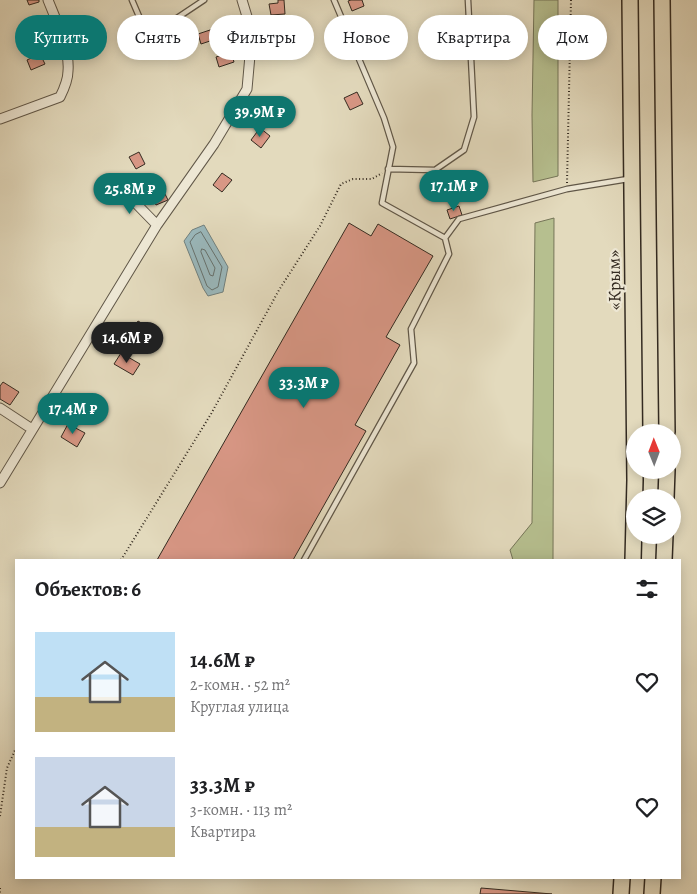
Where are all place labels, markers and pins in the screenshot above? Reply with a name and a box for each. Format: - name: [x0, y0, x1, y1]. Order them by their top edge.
- pin: 39.9M ₽: [214, 96, 306, 138]
- pin: 17.1M ₽: [408, 170, 500, 212]
- pin: 25.8M ₽: [84, 172, 176, 215]
- pin: 14.6M ₽: [81, 322, 173, 364]
- pin: 33.3M ₽: [258, 366, 350, 409]
- pin: 17.4M ₽: [27, 392, 119, 435]

